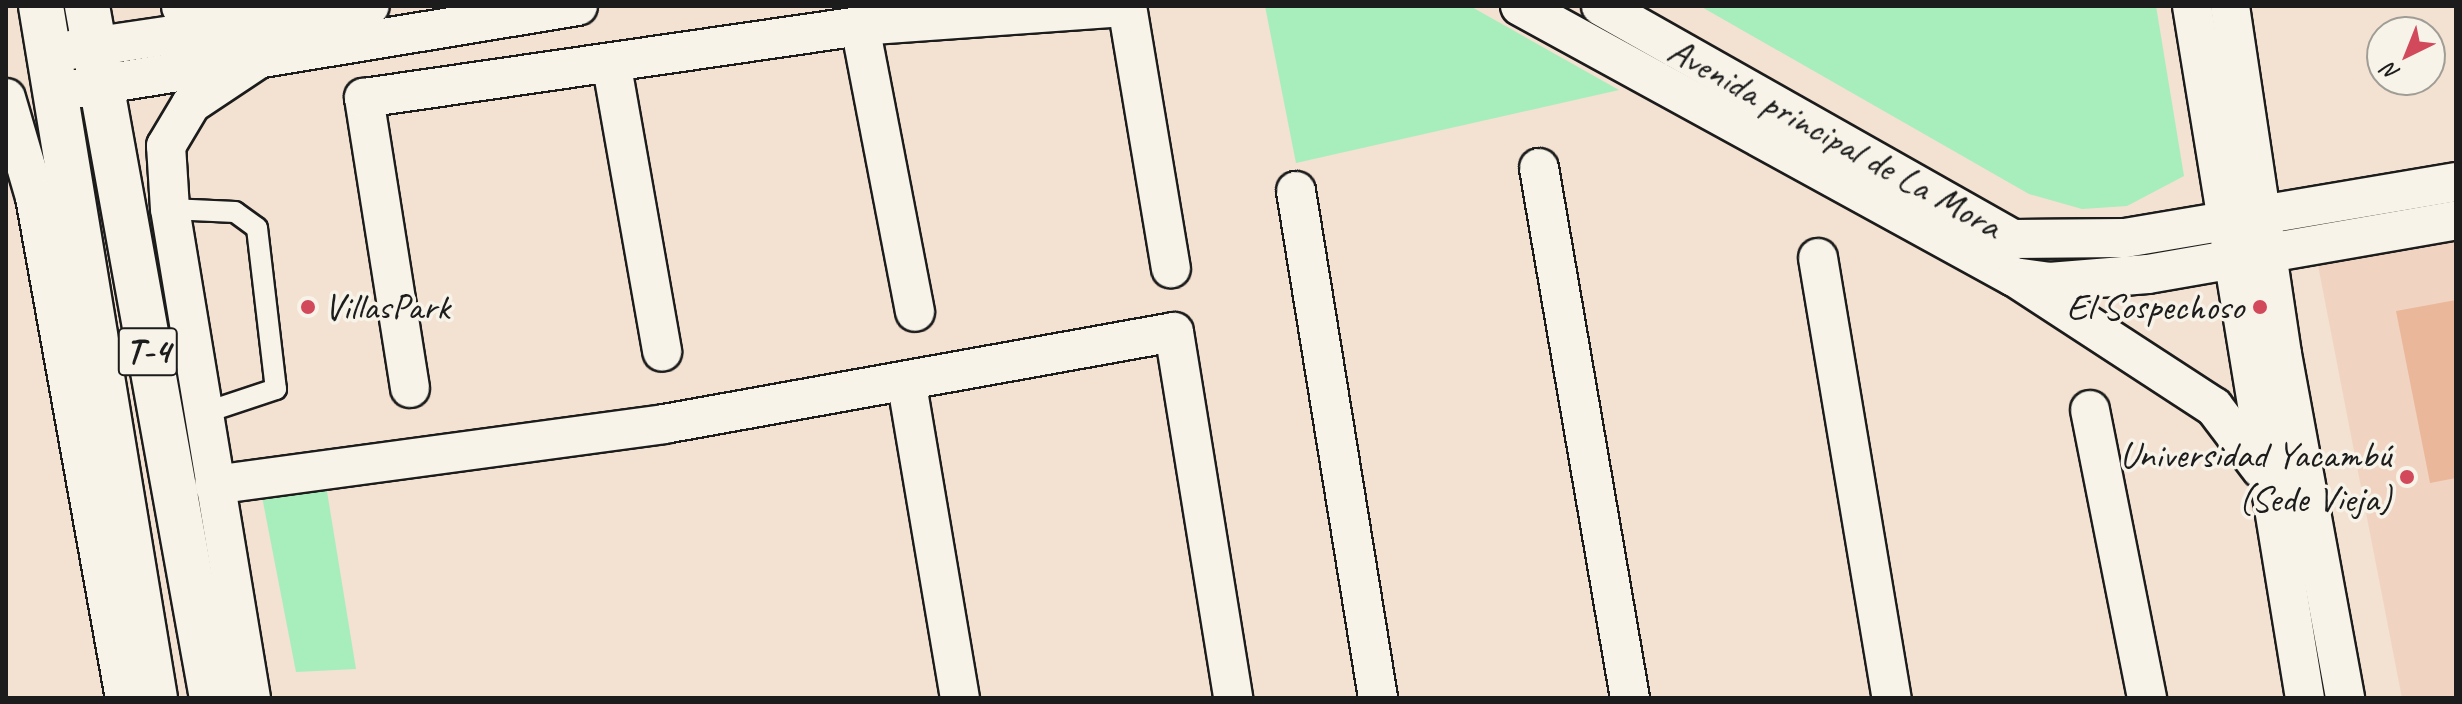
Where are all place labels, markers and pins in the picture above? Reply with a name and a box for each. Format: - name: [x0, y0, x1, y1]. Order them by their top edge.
- place label: VillasPark: [324, 284, 450, 330]
- place label: El Sospechoso: [2066, 284, 2244, 330]
- marker: VillasPark: [299, 298, 317, 316]
- marker: El Sospechoso: [2251, 298, 2269, 316]
- place label: Universidad Yacambú (Sede Vieja): [2118, 432, 2391, 522]
- marker: Universidad Yacambú (Sede Vieja): [2398, 468, 2416, 486]

